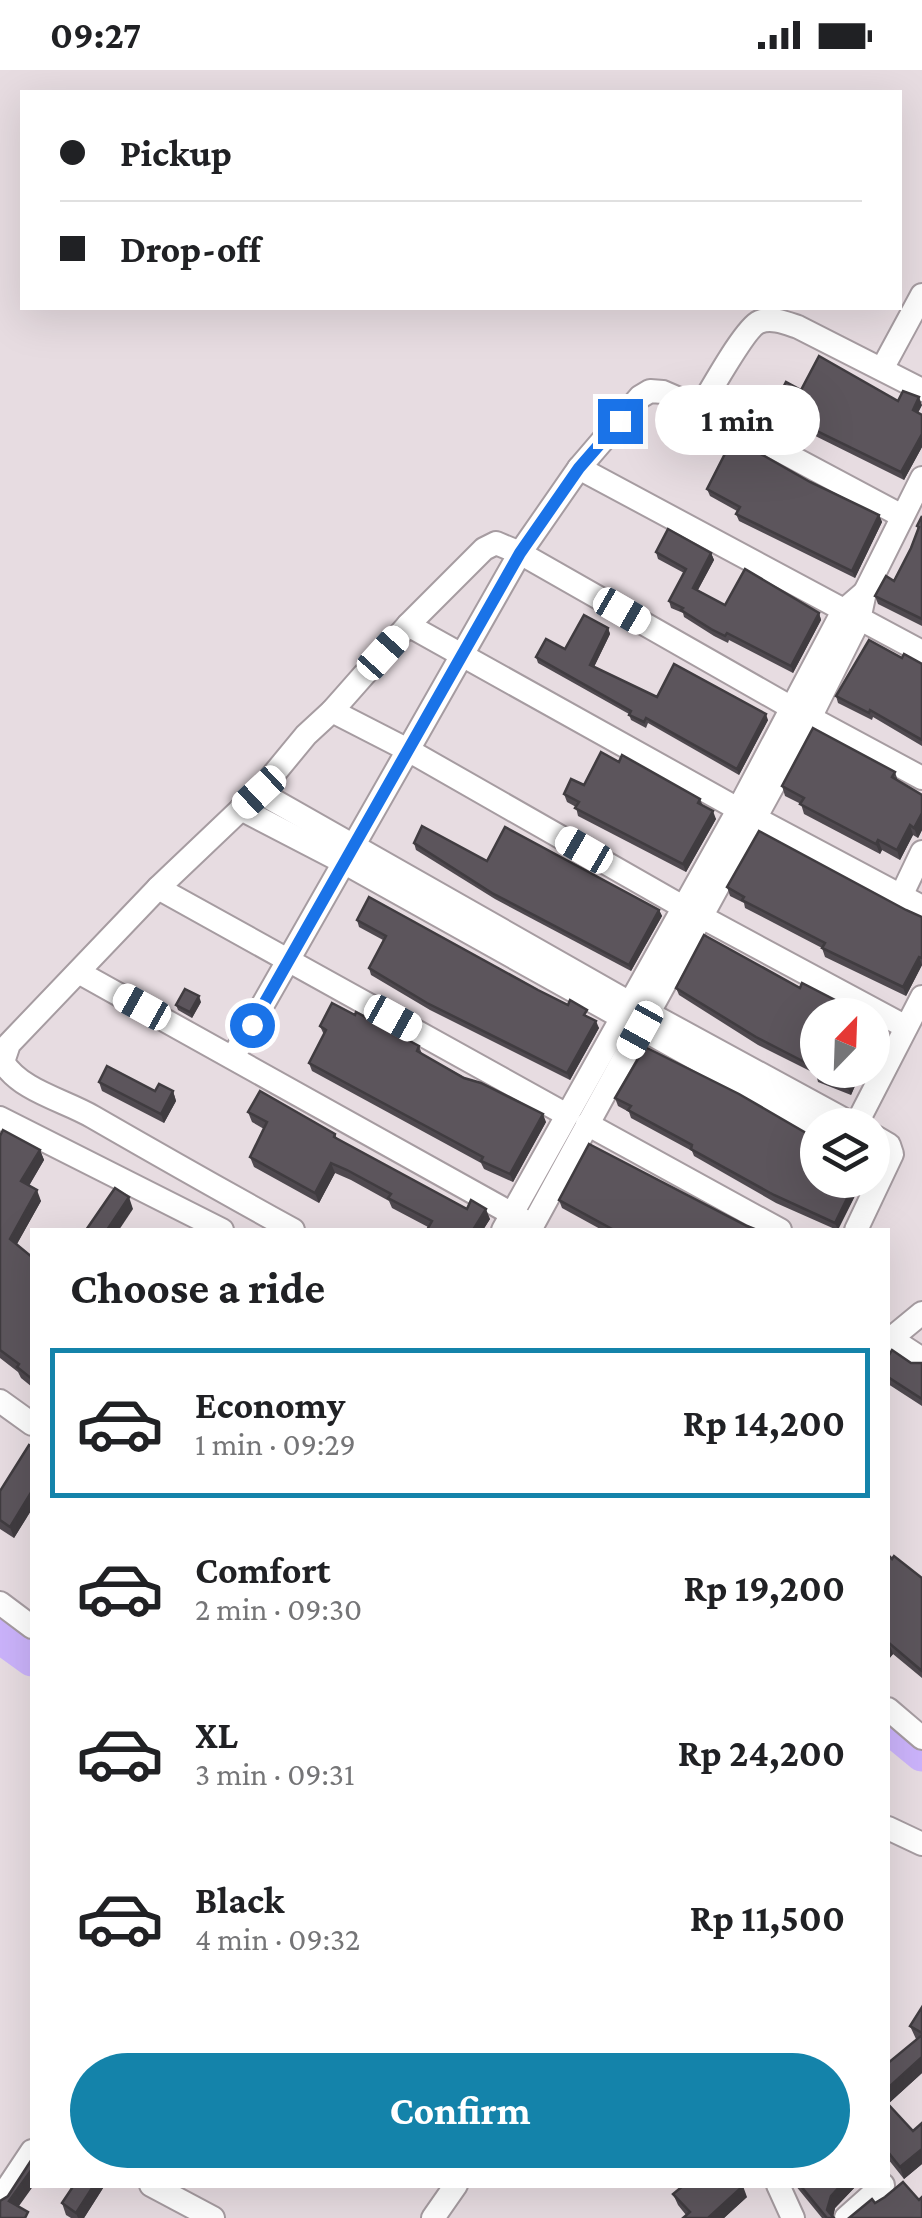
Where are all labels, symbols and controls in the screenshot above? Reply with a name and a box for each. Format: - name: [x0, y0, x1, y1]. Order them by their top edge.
- text: 09:27: [50, 14, 141, 56]
- text: Pickup: [120, 132, 232, 174]
- text: Drop-off: [120, 228, 261, 270]
- callout: 1 min: [655, 386, 820, 456]
- route end: [598, 399, 643, 444]
- text: 1 min: [701, 402, 774, 438]
- car: [589, 583, 655, 639]
- car: [352, 621, 414, 685]
- car: [227, 761, 291, 823]
- car: [551, 822, 617, 878]
- car: [108, 979, 176, 1035]
- car: [359, 990, 427, 1046]
- car: [612, 996, 668, 1064]
- north arrow: [800, 998, 890, 1088]
- map controls: [800, 998, 890, 1198]
- route start: [230, 1003, 275, 1048]
- button: layers: [800, 1108, 890, 1198]
- text: Choose a ride: [70, 1263, 325, 1313]
- icon: car: [75, 1378, 165, 1468]
- text: Economy: [195, 1384, 345, 1426]
- text: Rp 14,200: [683, 1402, 845, 1444]
- text: 1 min · 09:29: [195, 1426, 356, 1462]
- icon: car: [75, 1543, 165, 1633]
- text: Comfort: [195, 1549, 331, 1591]
- text: Rp 19,200: [683, 1567, 845, 1609]
- text: 2 min · 09:30: [195, 1591, 362, 1627]
- icon: car: [75, 1708, 165, 1798]
- text: XL: [195, 1714, 238, 1756]
- text: Rp 24,200: [678, 1732, 845, 1774]
- text: 3 min · 09:31: [195, 1756, 355, 1792]
- icon: car: [75, 1873, 165, 1963]
- text: Black: [195, 1879, 284, 1921]
- text: Rp 11,500: [690, 1897, 845, 1939]
- text: 4 min · 09:32: [195, 1921, 360, 1957]
- button: Confirm: [70, 2053, 850, 2168]

